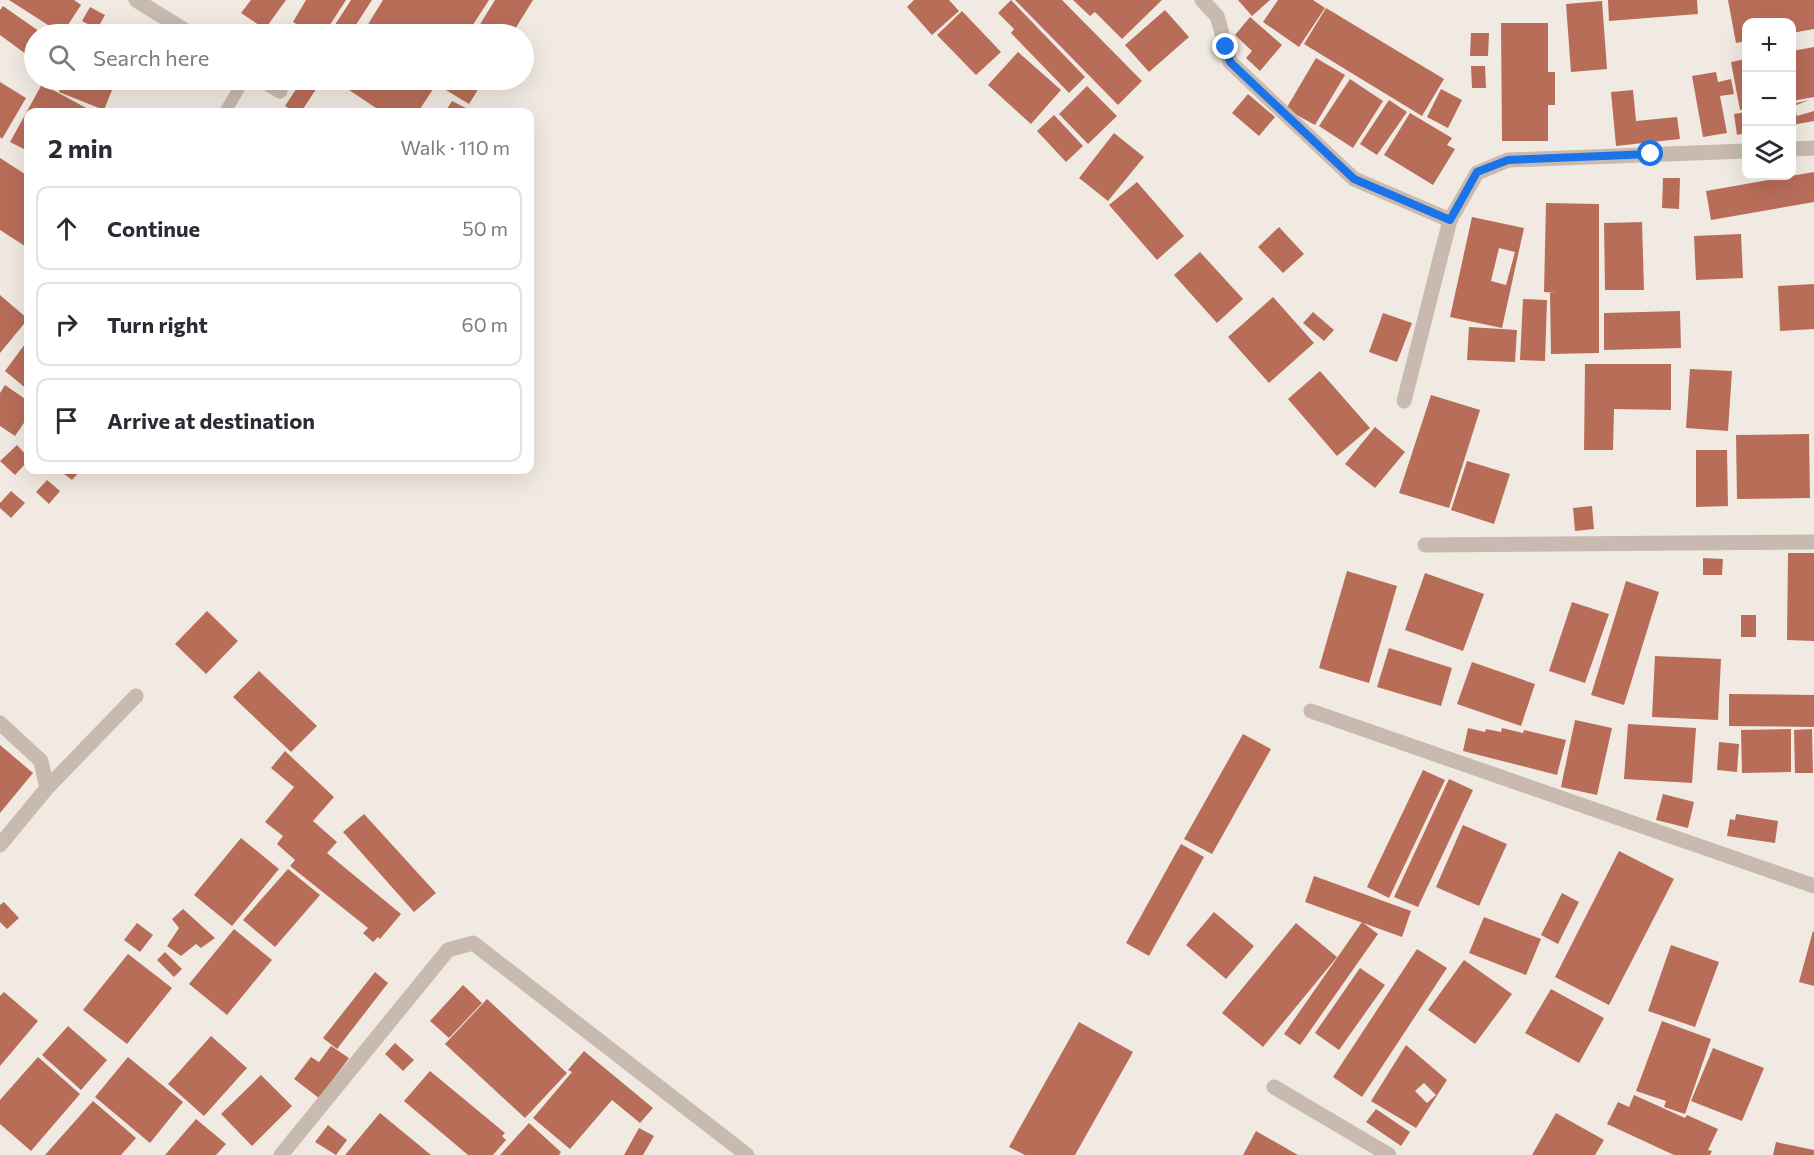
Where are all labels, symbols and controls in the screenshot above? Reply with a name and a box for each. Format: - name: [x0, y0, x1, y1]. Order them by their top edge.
- map controls: [1742, 18, 1796, 180]
- button: +: [1742, 18, 1796, 72]
- search box: [24, 24, 534, 90]
- route end: [1212, 33, 1238, 59]
- icon: search: [45, 41, 78, 74]
- text: Search here: [93, 44, 209, 71]
- button: −: [1742, 72, 1796, 126]
- button: layers: [1742, 126, 1796, 180]
- text: 2 min: [48, 132, 113, 163]
- text: Walk · 110 m: [400, 135, 510, 159]
- route start: [1637, 140, 1663, 166]
- icon: ahead: [50, 212, 83, 245]
- text: Continue: [107, 215, 200, 242]
- text: 50 m: [462, 216, 508, 240]
- icon: right: [50, 308, 83, 341]
- text: Turn right: [107, 311, 208, 338]
- text: 60 m: [462, 312, 508, 336]
- icon: arrive: [50, 404, 83, 437]
- text: Arrive at destination: [107, 407, 315, 434]

